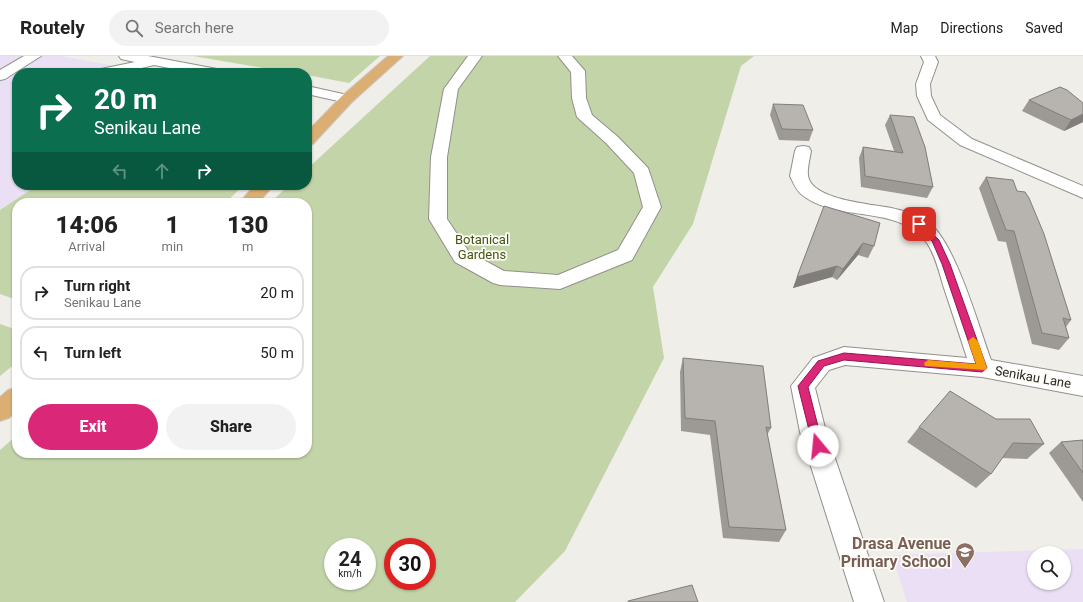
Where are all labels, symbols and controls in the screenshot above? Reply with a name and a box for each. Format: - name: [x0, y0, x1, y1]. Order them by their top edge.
- search box: [109, 10, 389, 46]
- text: Routely: [20, 16, 85, 39]
- icon: search: [123, 17, 145, 39]
- text: Search here: [155, 19, 234, 37]
- text: Map: [891, 20, 918, 36]
- text: Directions: [940, 20, 1003, 36]
- text: Saved: [1025, 20, 1063, 36]
- text: 20 m: [94, 83, 157, 116]
- icon: right: [28, 84, 80, 136]
- text: Senikau Lane: [94, 117, 201, 138]
- icon: left: [109, 160, 131, 182]
- icon: ahead: [151, 160, 173, 182]
- icon: right: [193, 160, 215, 182]
- pin: [902, 207, 936, 241]
- text: 14:06: [56, 211, 118, 239]
- text: 1: [165, 211, 179, 239]
- text: 130: [227, 211, 268, 239]
- icon: arrive: [908, 213, 930, 235]
- park label: Botanical Gardens: [455, 232, 509, 262]
- text: Arrival: [68, 239, 105, 254]
- text: min: [162, 239, 183, 254]
- text: m: [242, 239, 253, 254]
- text: Turn right: [64, 277, 130, 295]
- icon: right: [30, 282, 52, 304]
- text: 20 m: [260, 284, 294, 302]
- text: Senikau Lane: [64, 295, 141, 310]
- icon: left: [30, 342, 52, 364]
- text: Turn left: [64, 344, 121, 362]
- text: 50 m: [260, 344, 294, 362]
- street label: Senikau Lane: [994, 363, 1072, 391]
- button: Exit: [28, 404, 158, 450]
- button: Share: [166, 404, 296, 450]
- position arrow: [797, 425, 839, 467]
- place label: Drasa Avenue Primary School: [841, 534, 951, 571]
- speed limit sign: 30: [384, 538, 436, 590]
- school or university icon: Drasa Avenue Primary School: [954, 541, 976, 569]
- map controls: [1027, 546, 1071, 590]
- button: search: [1027, 546, 1071, 590]
- text: 24: [339, 547, 361, 571]
- text: km/h: [338, 568, 362, 579]

